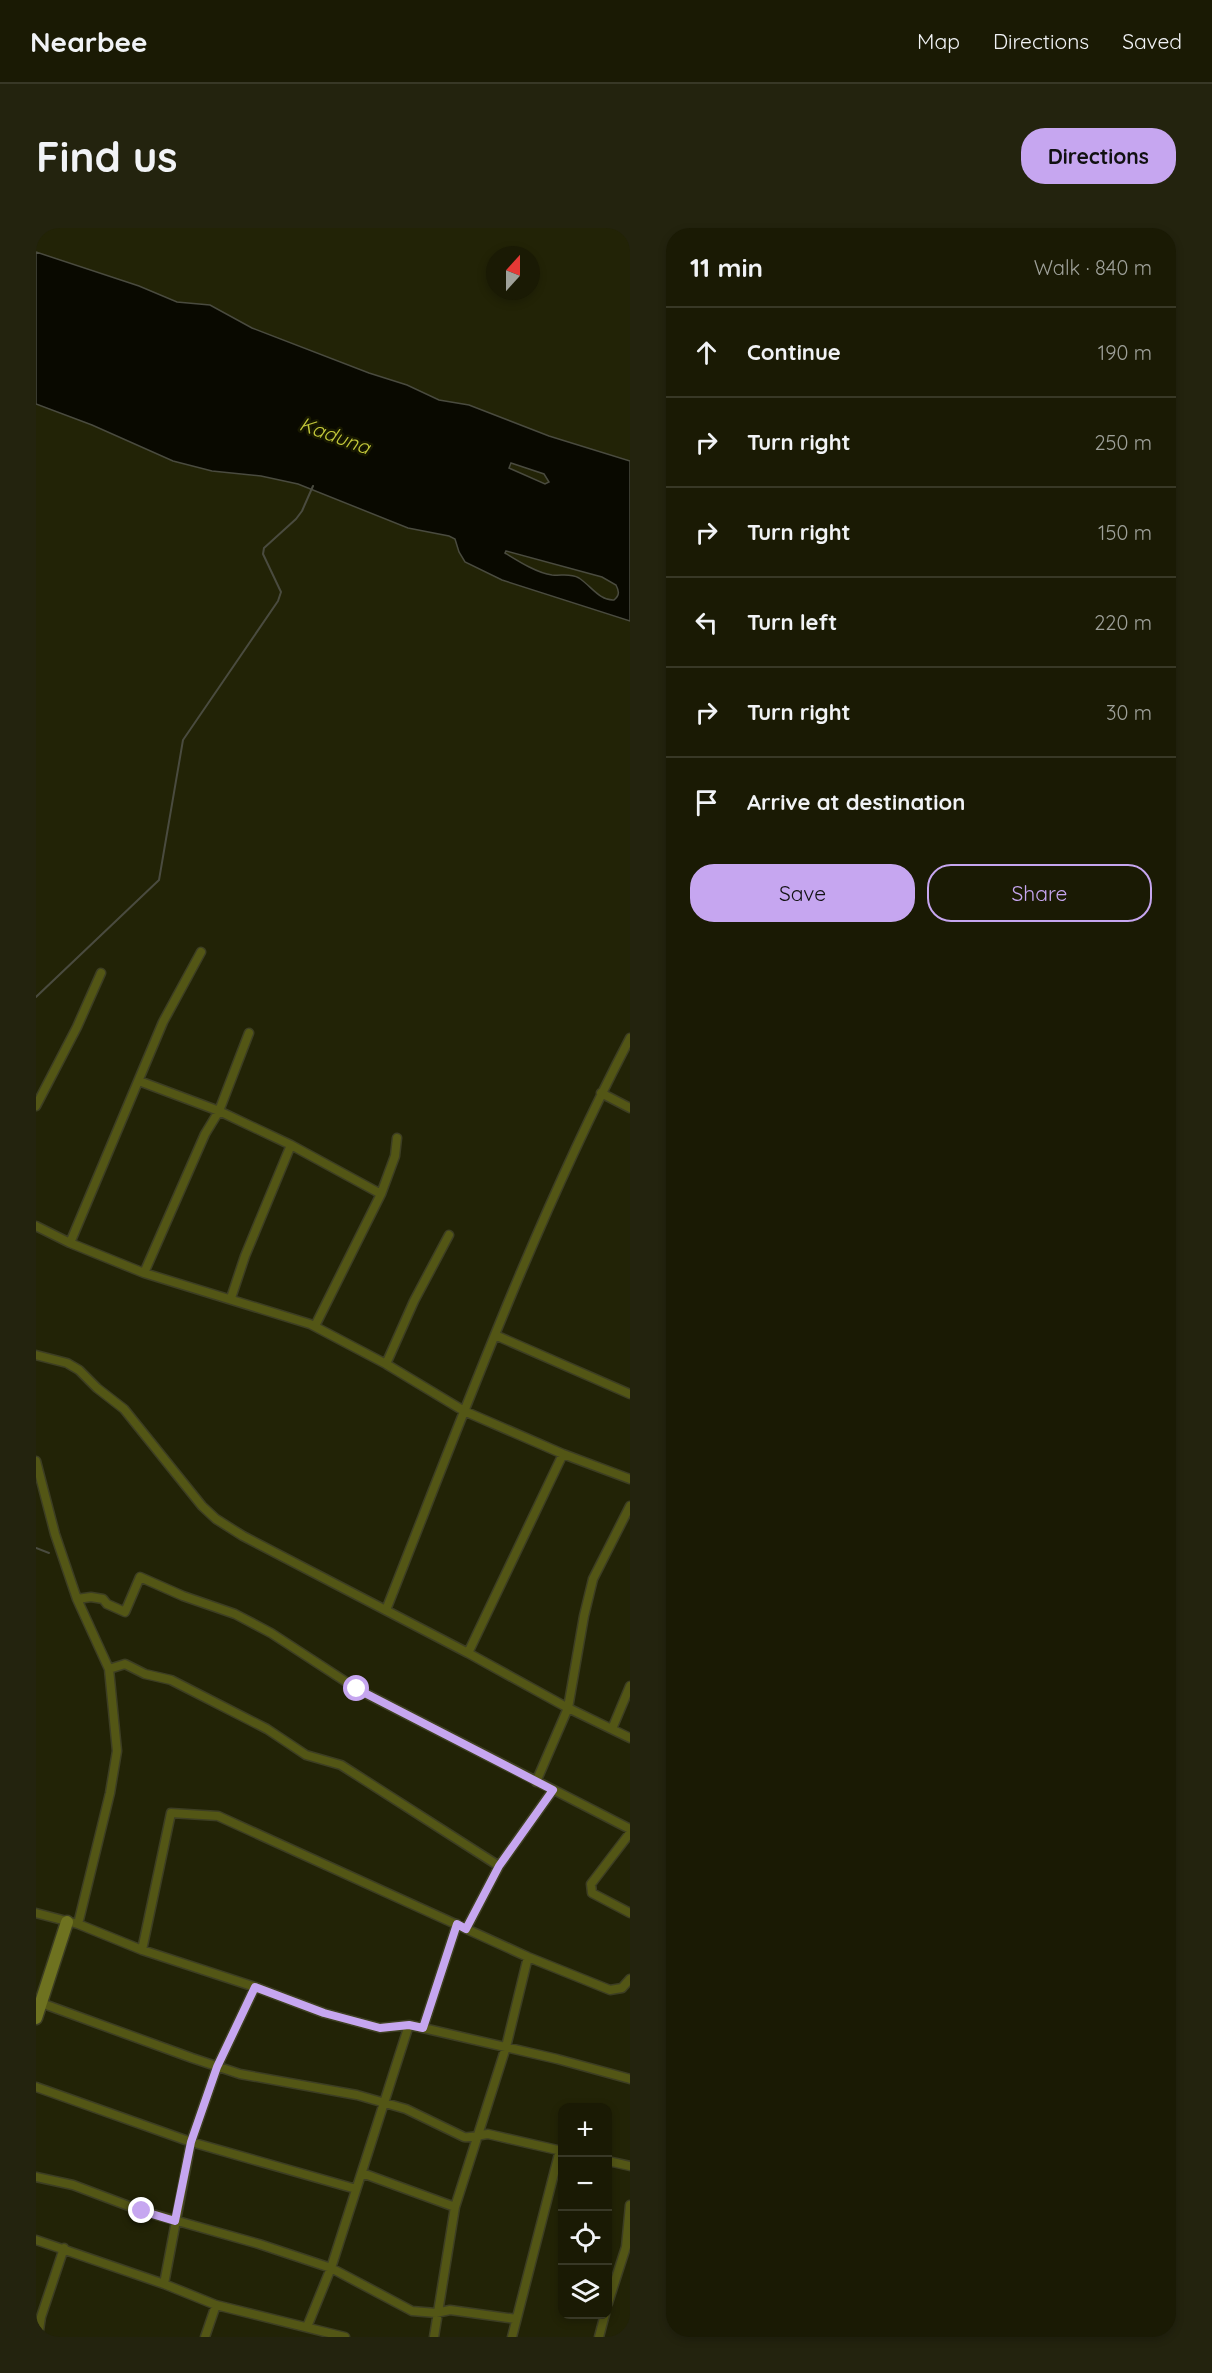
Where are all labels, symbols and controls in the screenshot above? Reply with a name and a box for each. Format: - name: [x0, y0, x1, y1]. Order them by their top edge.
- text: Nearbee: [30, 24, 148, 59]
- text: Map: [917, 28, 960, 54]
- text: Directions: [993, 28, 1089, 54]
- text: Saved: [1122, 28, 1182, 54]
- button: Directions: [1021, 128, 1176, 184]
- text: Find us: [36, 130, 178, 183]
- north arrow: [486, 246, 540, 300]
- text: 11 min: [690, 251, 763, 284]
- text: Walk · 840 m: [1034, 255, 1152, 280]
- icon: ahead: [690, 336, 723, 369]
- text: Continue: [747, 338, 841, 366]
- text: 190 m: [1098, 340, 1152, 365]
- water label: Kaduna: [296, 411, 375, 460]
- icon: right: [690, 426, 723, 459]
- text: Turn right: [747, 428, 851, 456]
- text: 250 m: [1094, 430, 1152, 455]
- icon: right: [690, 516, 723, 549]
- text: Turn right: [747, 518, 851, 546]
- text: 150 m: [1098, 520, 1152, 545]
- icon: left: [690, 606, 723, 639]
- text: Turn left: [747, 608, 837, 636]
- text: 220 m: [1094, 610, 1152, 635]
- icon: right: [690, 696, 723, 729]
- text: Turn right: [747, 698, 851, 726]
- text: 30 m: [1106, 700, 1152, 725]
- icon: arrive: [690, 786, 723, 819]
- text: Arrive at destination: [747, 788, 965, 816]
- button: Save: [690, 864, 915, 922]
- button: Share: [927, 864, 1152, 922]
- route start: [343, 1675, 369, 1701]
- map controls: [558, 2103, 612, 2319]
- button: +: [558, 2103, 612, 2157]
- button: −: [558, 2157, 612, 2211]
- route end: [128, 2197, 154, 2223]
- button: locate: [558, 2211, 612, 2265]
- button: layers: [558, 2265, 612, 2319]

